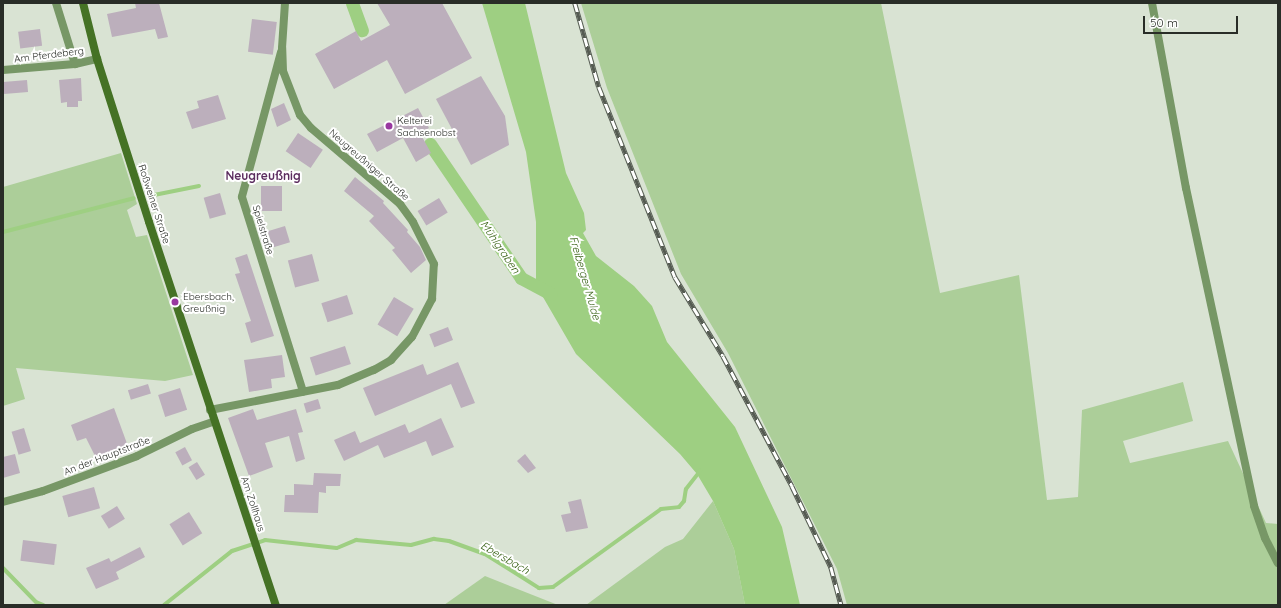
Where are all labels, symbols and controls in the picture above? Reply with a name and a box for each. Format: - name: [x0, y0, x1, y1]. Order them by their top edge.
- scale bar: [1145, 8, 1240, 34]
- text: 50 m: [1150, 15, 1178, 30]
- street label: Am Pferdeberg: [13, 45, 85, 65]
- place label: Kelterei Sachsenobst: [397, 114, 456, 138]
- marker: Kelterei Sachsenobst: [384, 121, 394, 131]
- street label: Neugreußniger Straße: [326, 127, 412, 203]
- street label: Roßweiner Straße: [136, 163, 172, 245]
- district label: Neugreußnig: [225, 169, 301, 183]
- street label: Spielstraße: [250, 204, 276, 256]
- water label: Mühlgraben: [478, 218, 522, 276]
- water label: Freiberger Mulde: [567, 235, 603, 321]
- place label: Ebersbach, Greußnig: [183, 290, 234, 314]
- marker: Ebersbach, Greußnig: [170, 297, 180, 307]
- street label: An der Hauptstraße: [62, 434, 152, 478]
- street label: Am Zollhaus: [238, 475, 268, 533]
- water label: Ebersbach: [478, 539, 532, 577]

